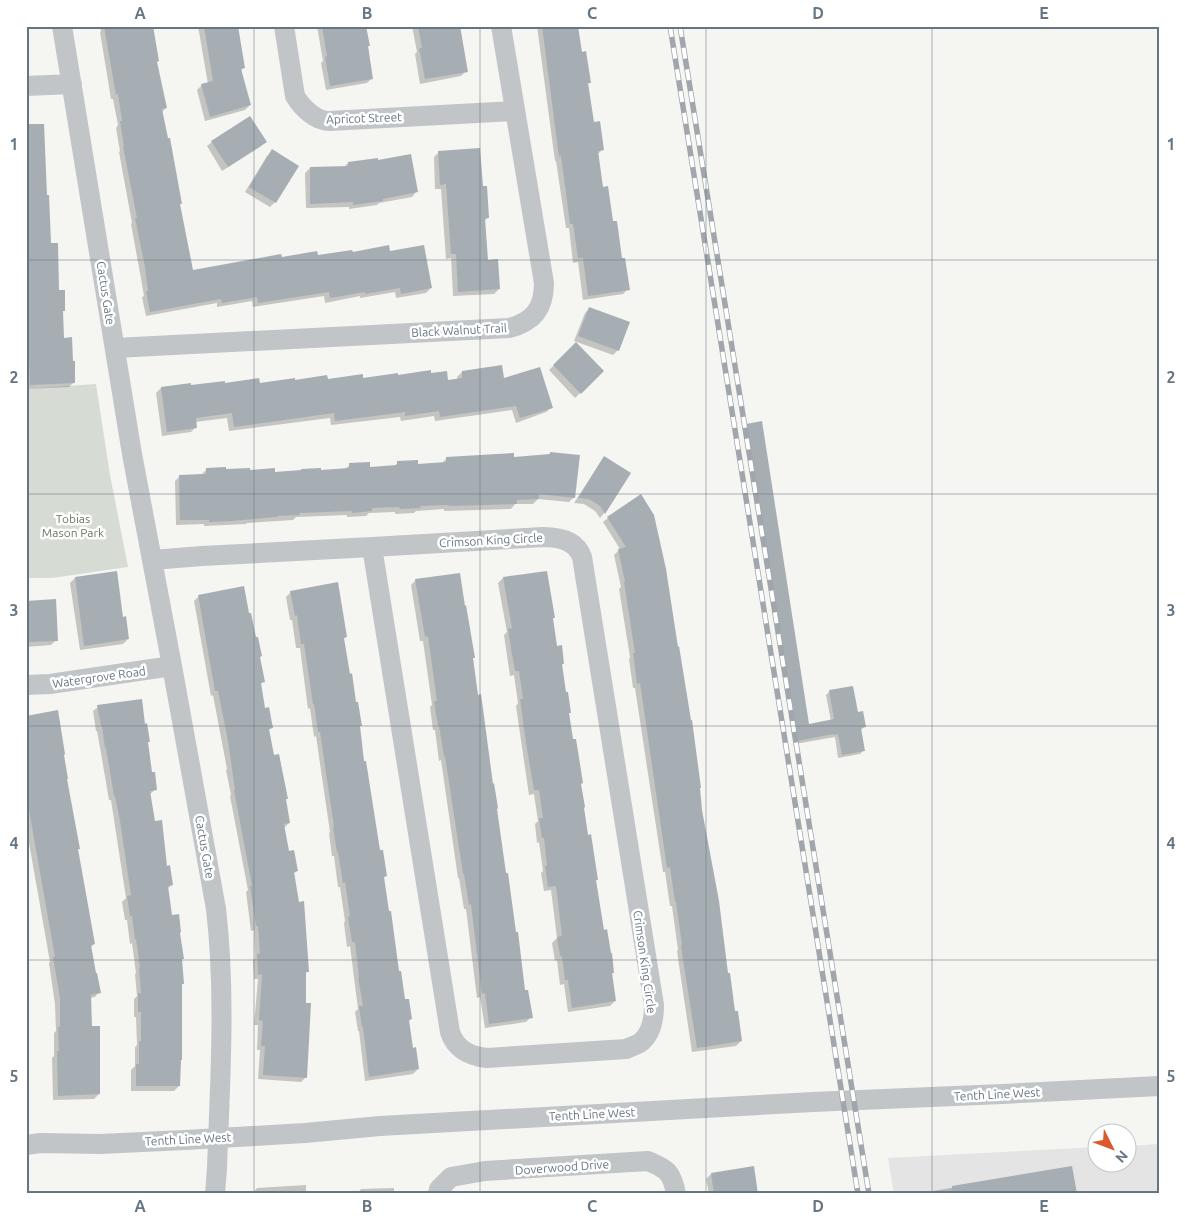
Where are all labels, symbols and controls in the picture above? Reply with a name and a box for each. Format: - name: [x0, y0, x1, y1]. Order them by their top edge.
- text: A: [134, 4, 146, 22]
- text: B: [362, 4, 372, 22]
- text: C: [587, 4, 597, 22]
- text: D: [812, 4, 824, 22]
- text: E: [1039, 4, 1049, 22]
- street label: Apricot Street: [326, 110, 402, 126]
- text: 1: [9, 135, 19, 153]
- text: 1: [1166, 135, 1176, 153]
- street label: Cactus Gate: [95, 260, 117, 326]
- street label: Black Walnut Trail: [411, 321, 507, 339]
- text: 2: [9, 368, 19, 386]
- text: 2: [1166, 368, 1176, 386]
- park label: Tobias Mason Park: [42, 512, 104, 539]
- street label: Crimson King Circle: [439, 531, 543, 549]
- text: 3: [9, 601, 19, 619]
- text: 3: [1166, 601, 1176, 619]
- street label: Watergrove Road: [51, 664, 147, 690]
- street label: Cactus Gate: [193, 814, 217, 880]
- text: 4: [9, 834, 19, 852]
- text: 4: [1166, 834, 1176, 852]
- street label: Crimson King Circle: [631, 910, 659, 1014]
- text: 5: [9, 1067, 19, 1085]
- text: 5: [1166, 1067, 1176, 1085]
- street label: Tenth Line West: [953, 1085, 1041, 1103]
- street label: Tenth Line West: [548, 1105, 636, 1123]
- north arrow: [1088, 1122, 1138, 1172]
- street label: Tenth Line West: [144, 1130, 232, 1148]
- text: N: [1112, 1147, 1131, 1166]
- street label: Doverwood Drive: [515, 1157, 609, 1177]
- text: A: [134, 1197, 146, 1215]
- text: B: [362, 1197, 372, 1215]
- text: C: [587, 1197, 597, 1215]
- text: D: [812, 1197, 824, 1215]
- text: E: [1039, 1197, 1049, 1215]

